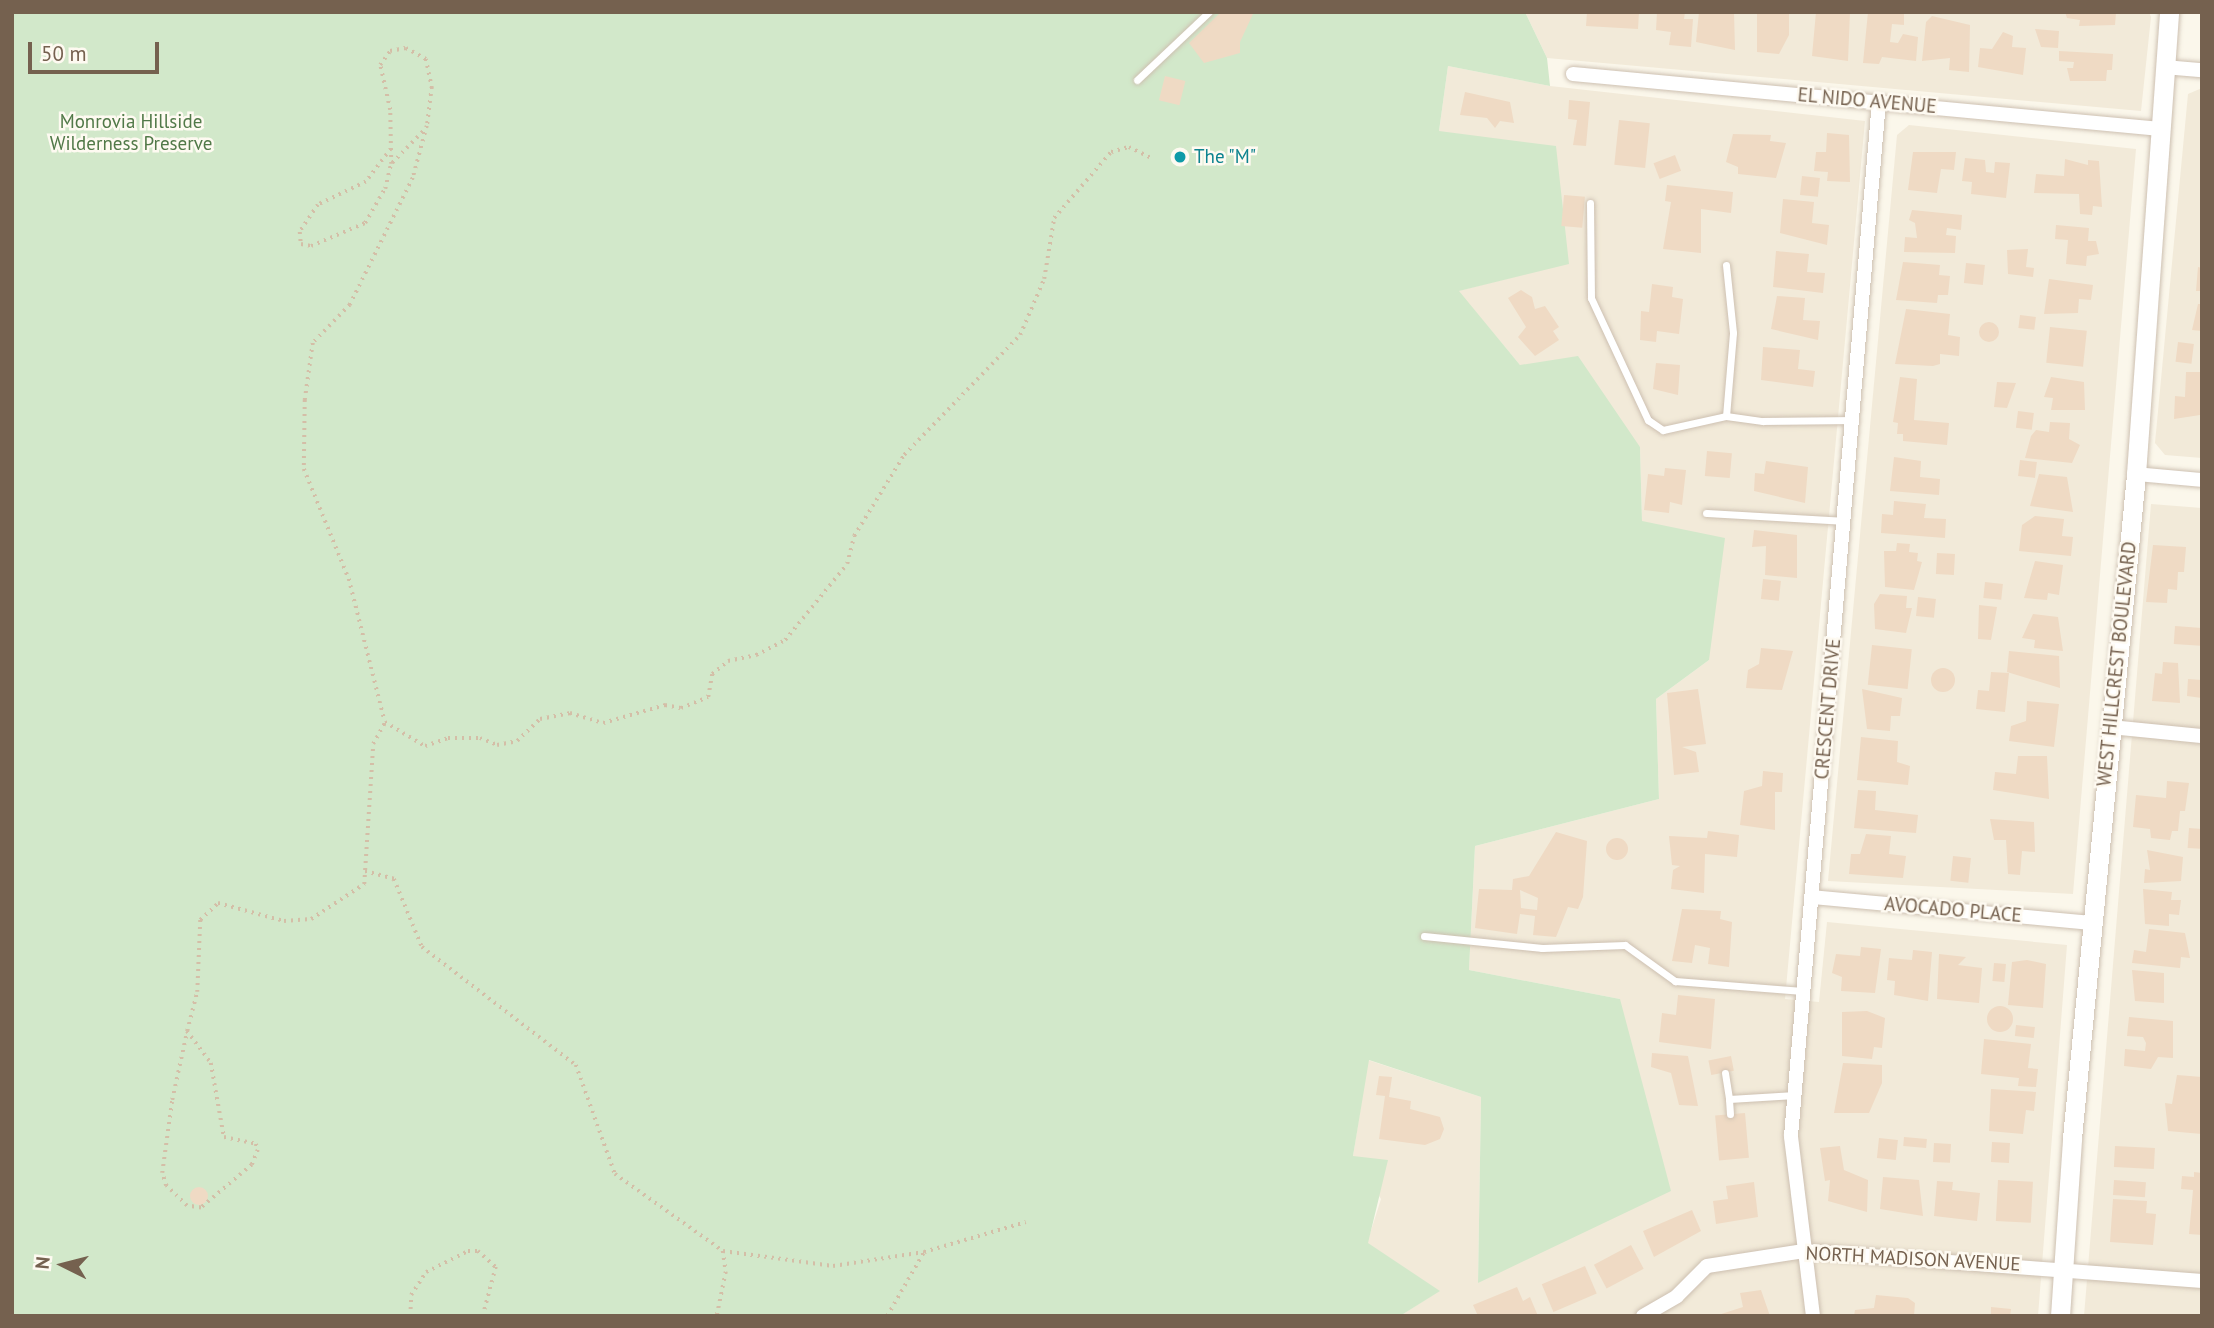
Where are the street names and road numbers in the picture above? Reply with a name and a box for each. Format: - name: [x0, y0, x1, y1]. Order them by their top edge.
- street label: EL NIDO AVENUE: [1796, 84, 1938, 118]
- street label: WEST HILLCREST BOULEVARD: [2093, 540, 2141, 788]
- street label: CRESCENT DRIVE: [1810, 637, 1846, 781]
- street label: AVOCADO PLACE: [1883, 893, 2023, 927]
- street label: NORTH MADISON AVENUE: [1805, 1242, 2021, 1276]

